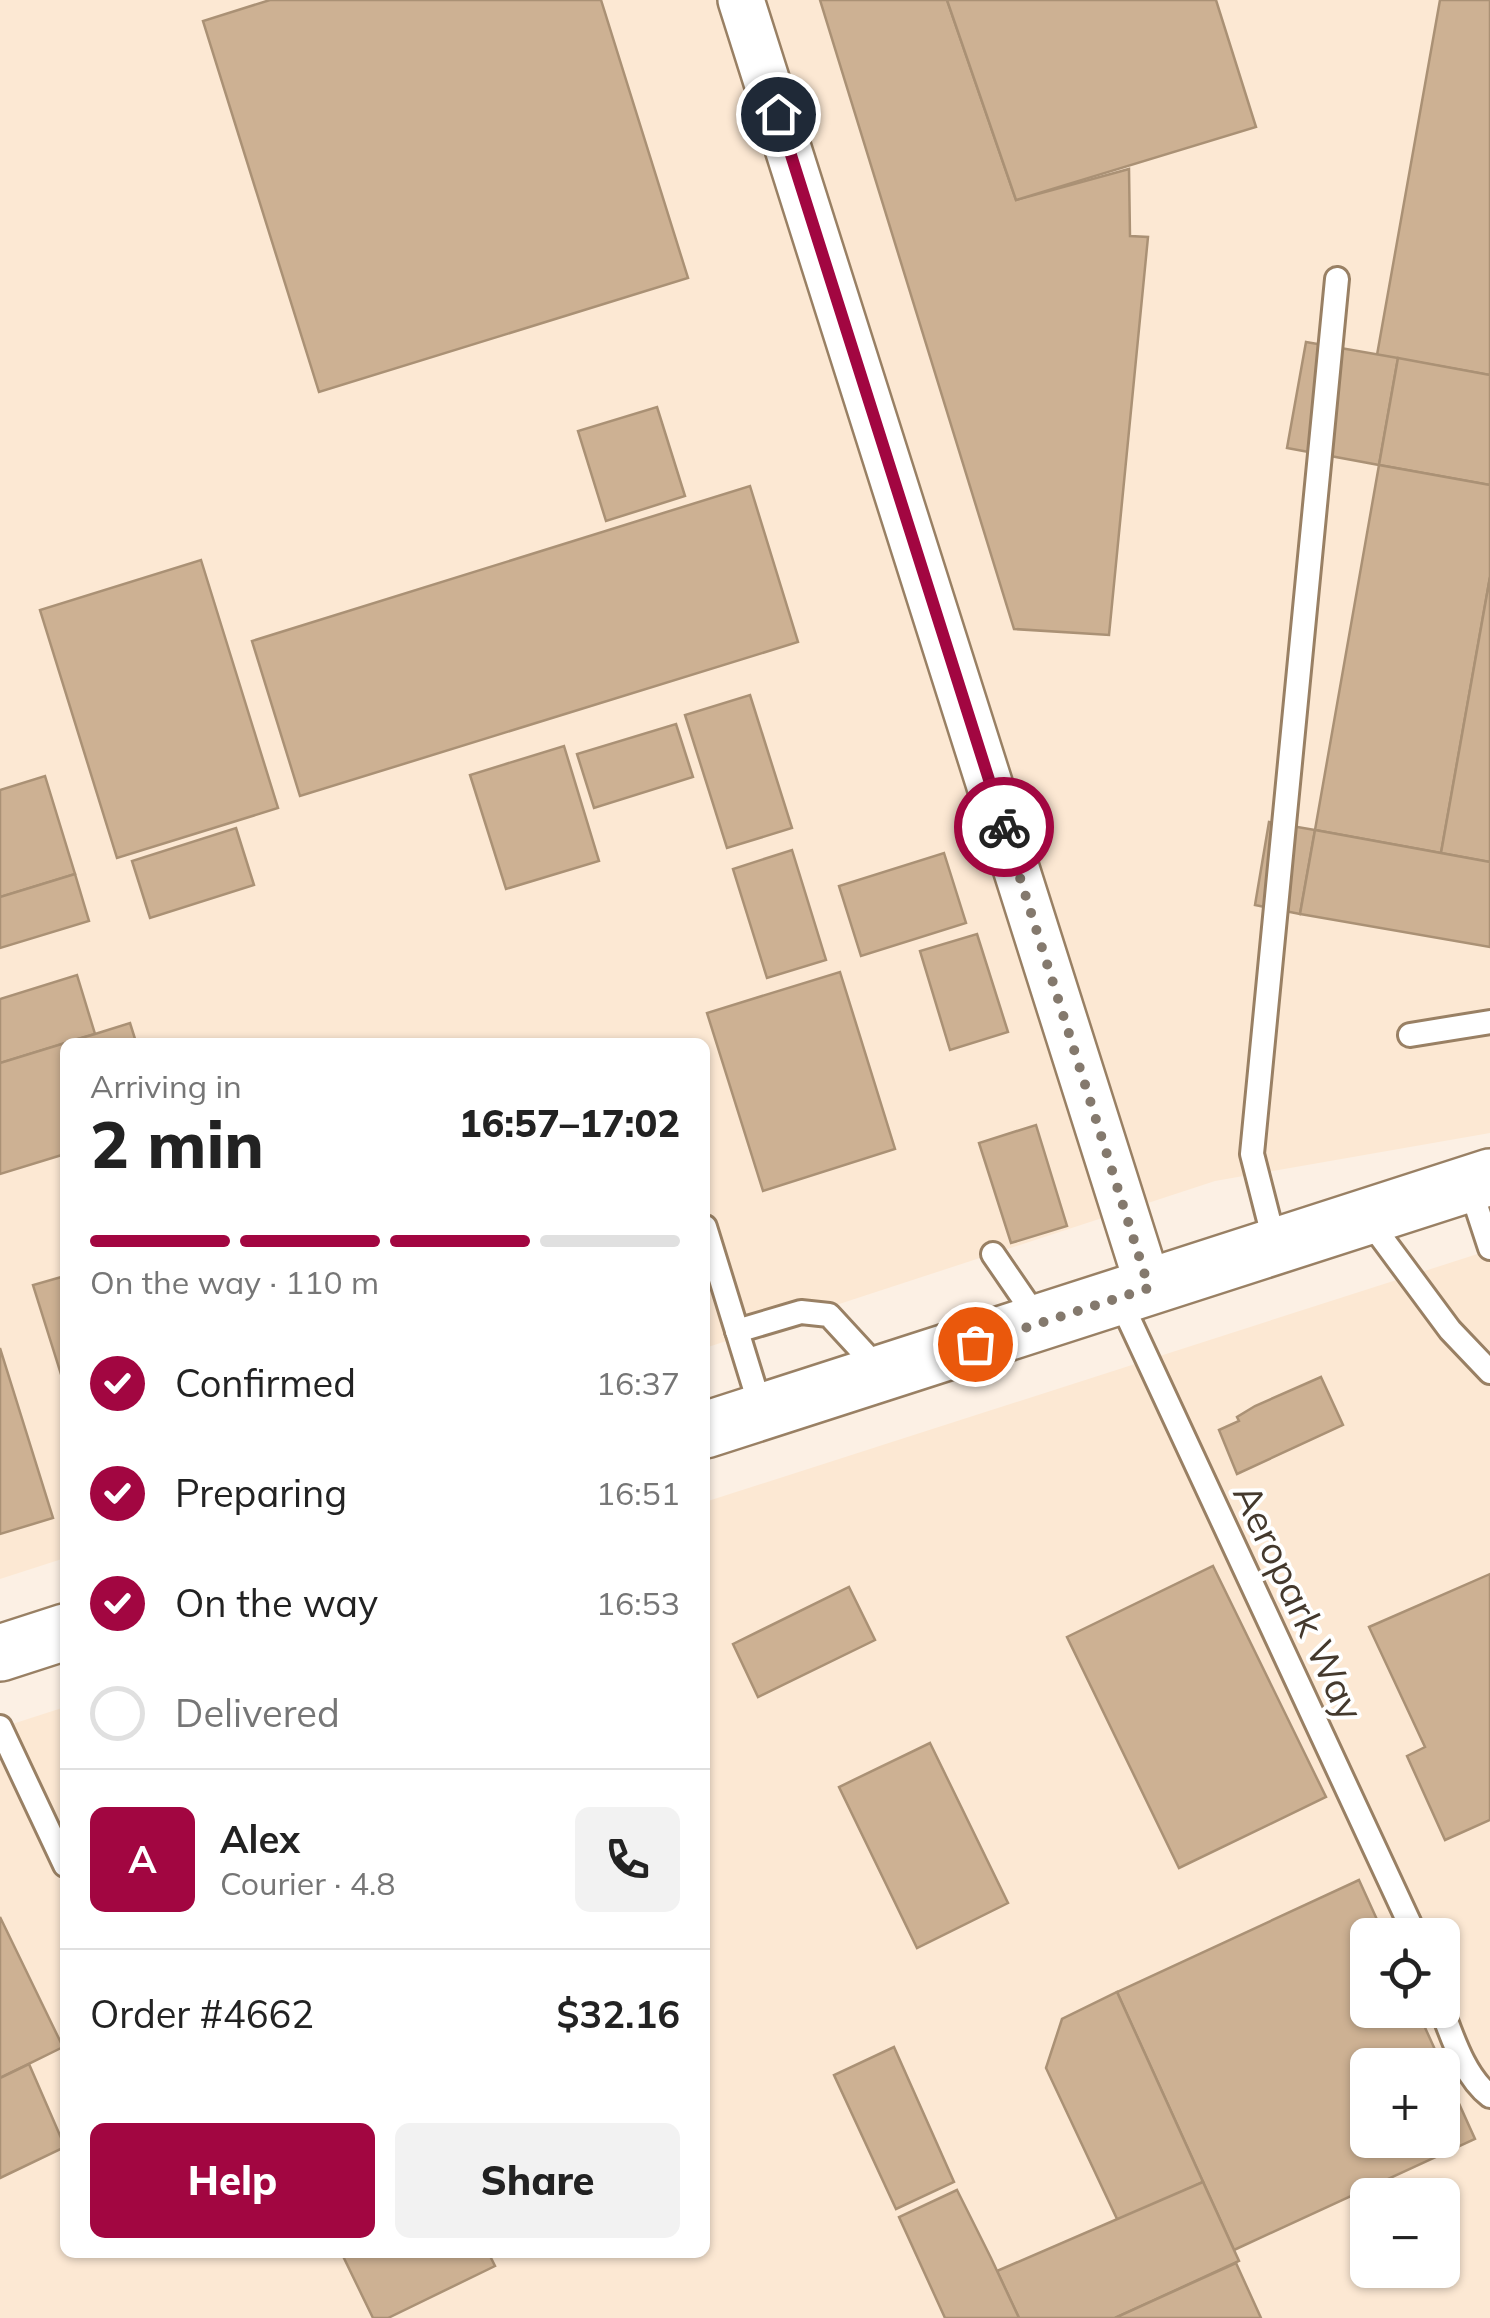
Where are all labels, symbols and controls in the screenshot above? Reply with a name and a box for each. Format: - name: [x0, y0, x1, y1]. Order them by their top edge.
- pin: [736, 72, 821, 157]
- icon: home: [751, 87, 806, 142]
- courier: [954, 777, 1054, 877]
- icon: bike: [977, 800, 1032, 855]
- text: Arriving in: [90, 1066, 242, 1106]
- text: 16:57–17:02: [459, 1099, 680, 1147]
- text: 2 min: [90, 1103, 264, 1184]
- text: On the way · 110 m: [90, 1262, 379, 1302]
- pin: [933, 1302, 1018, 1387]
- icon: bag: [948, 1317, 1003, 1372]
- icon: check: [90, 1356, 145, 1411]
- text: Confirmed: [175, 1359, 356, 1407]
- text: 16:37: [596, 1363, 680, 1403]
- icon: check: [90, 1466, 145, 1521]
- text: Preparing: [175, 1469, 347, 1517]
- text: 16:51: [596, 1473, 680, 1513]
- street label: Aeropark Way: [1223, 1476, 1375, 1728]
- icon: check: [90, 1576, 145, 1631]
- text: On the way: [175, 1579, 378, 1627]
- text: 16:53: [596, 1583, 680, 1623]
- text: Delivered: [175, 1689, 340, 1737]
- button: phone: [575, 1807, 680, 1912]
- text: Alex: [220, 1815, 300, 1863]
- text: A: [128, 1835, 157, 1883]
- text: Courier · 4.8: [220, 1863, 396, 1903]
- map controls: [1350, 1918, 1460, 2288]
- button: locate: [1350, 1918, 1460, 2028]
- text: Order #4662: [90, 1990, 314, 2038]
- text: $32.16: [557, 1990, 680, 2038]
- button: +: [1350, 2048, 1460, 2158]
- button: Help: [90, 2123, 375, 2238]
- button: Share: [395, 2123, 680, 2238]
- button: −: [1350, 2178, 1460, 2288]

